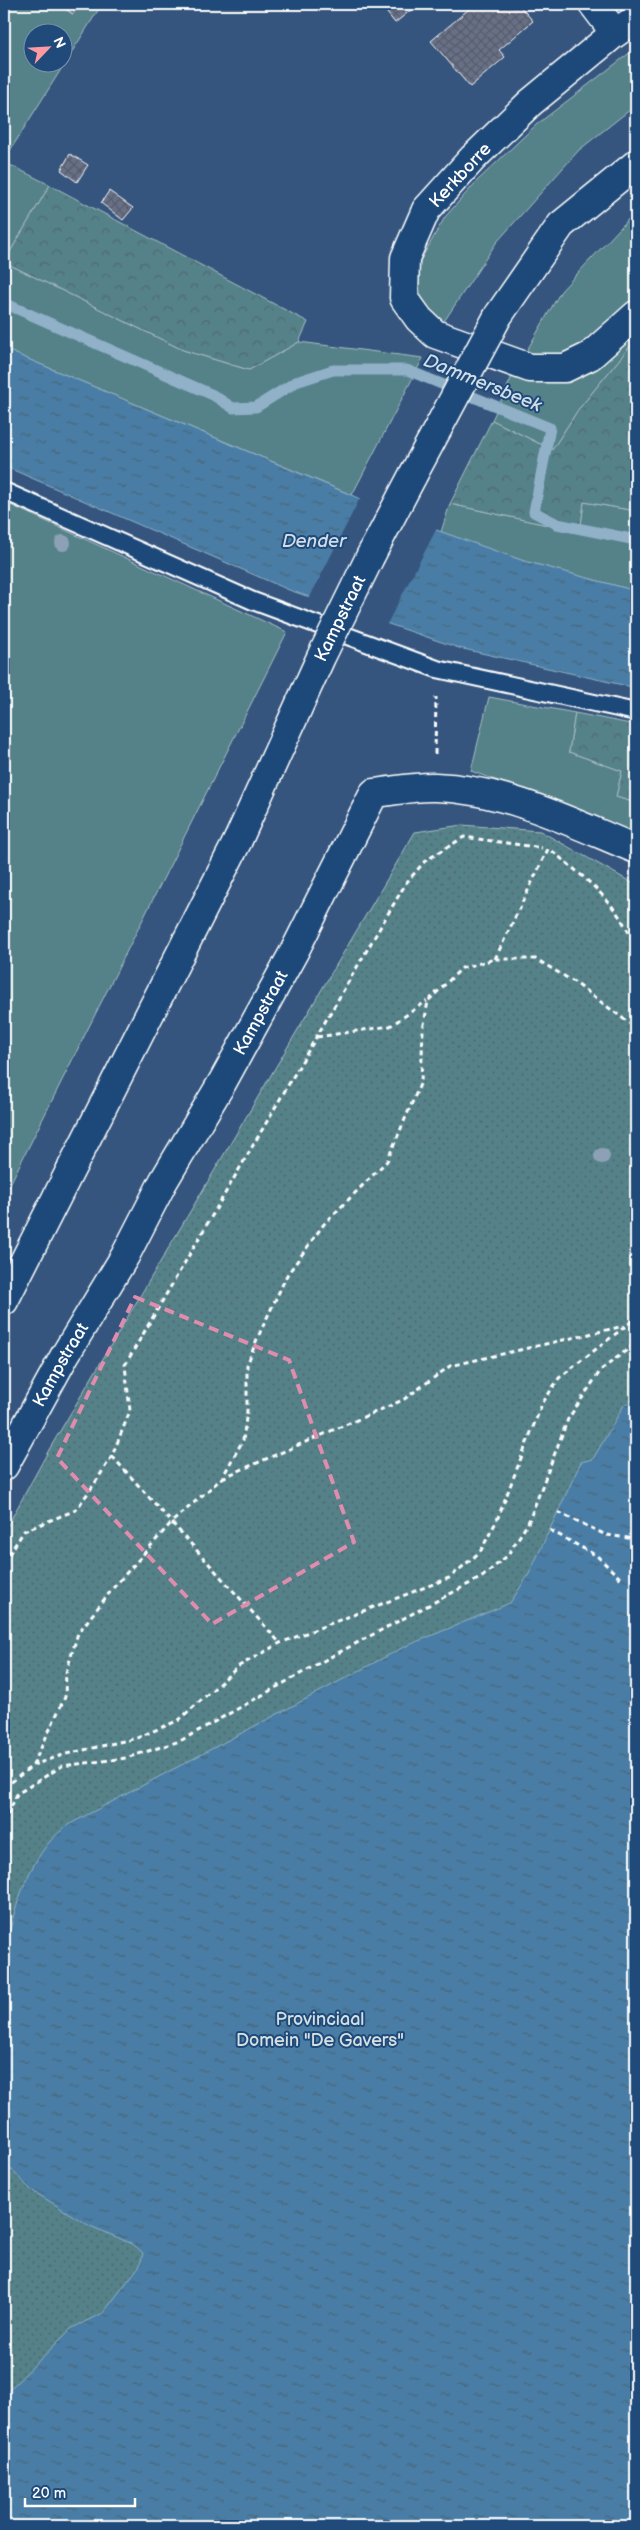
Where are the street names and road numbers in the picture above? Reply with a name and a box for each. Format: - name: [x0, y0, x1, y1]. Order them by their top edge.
- street label: Kerkborre: [425, 138, 496, 212]
- street label: Kampstraat: [310, 572, 371, 665]
- street label: Kampstraat: [229, 967, 293, 1059]
- street label: Kampstraat: [29, 1319, 93, 1411]

